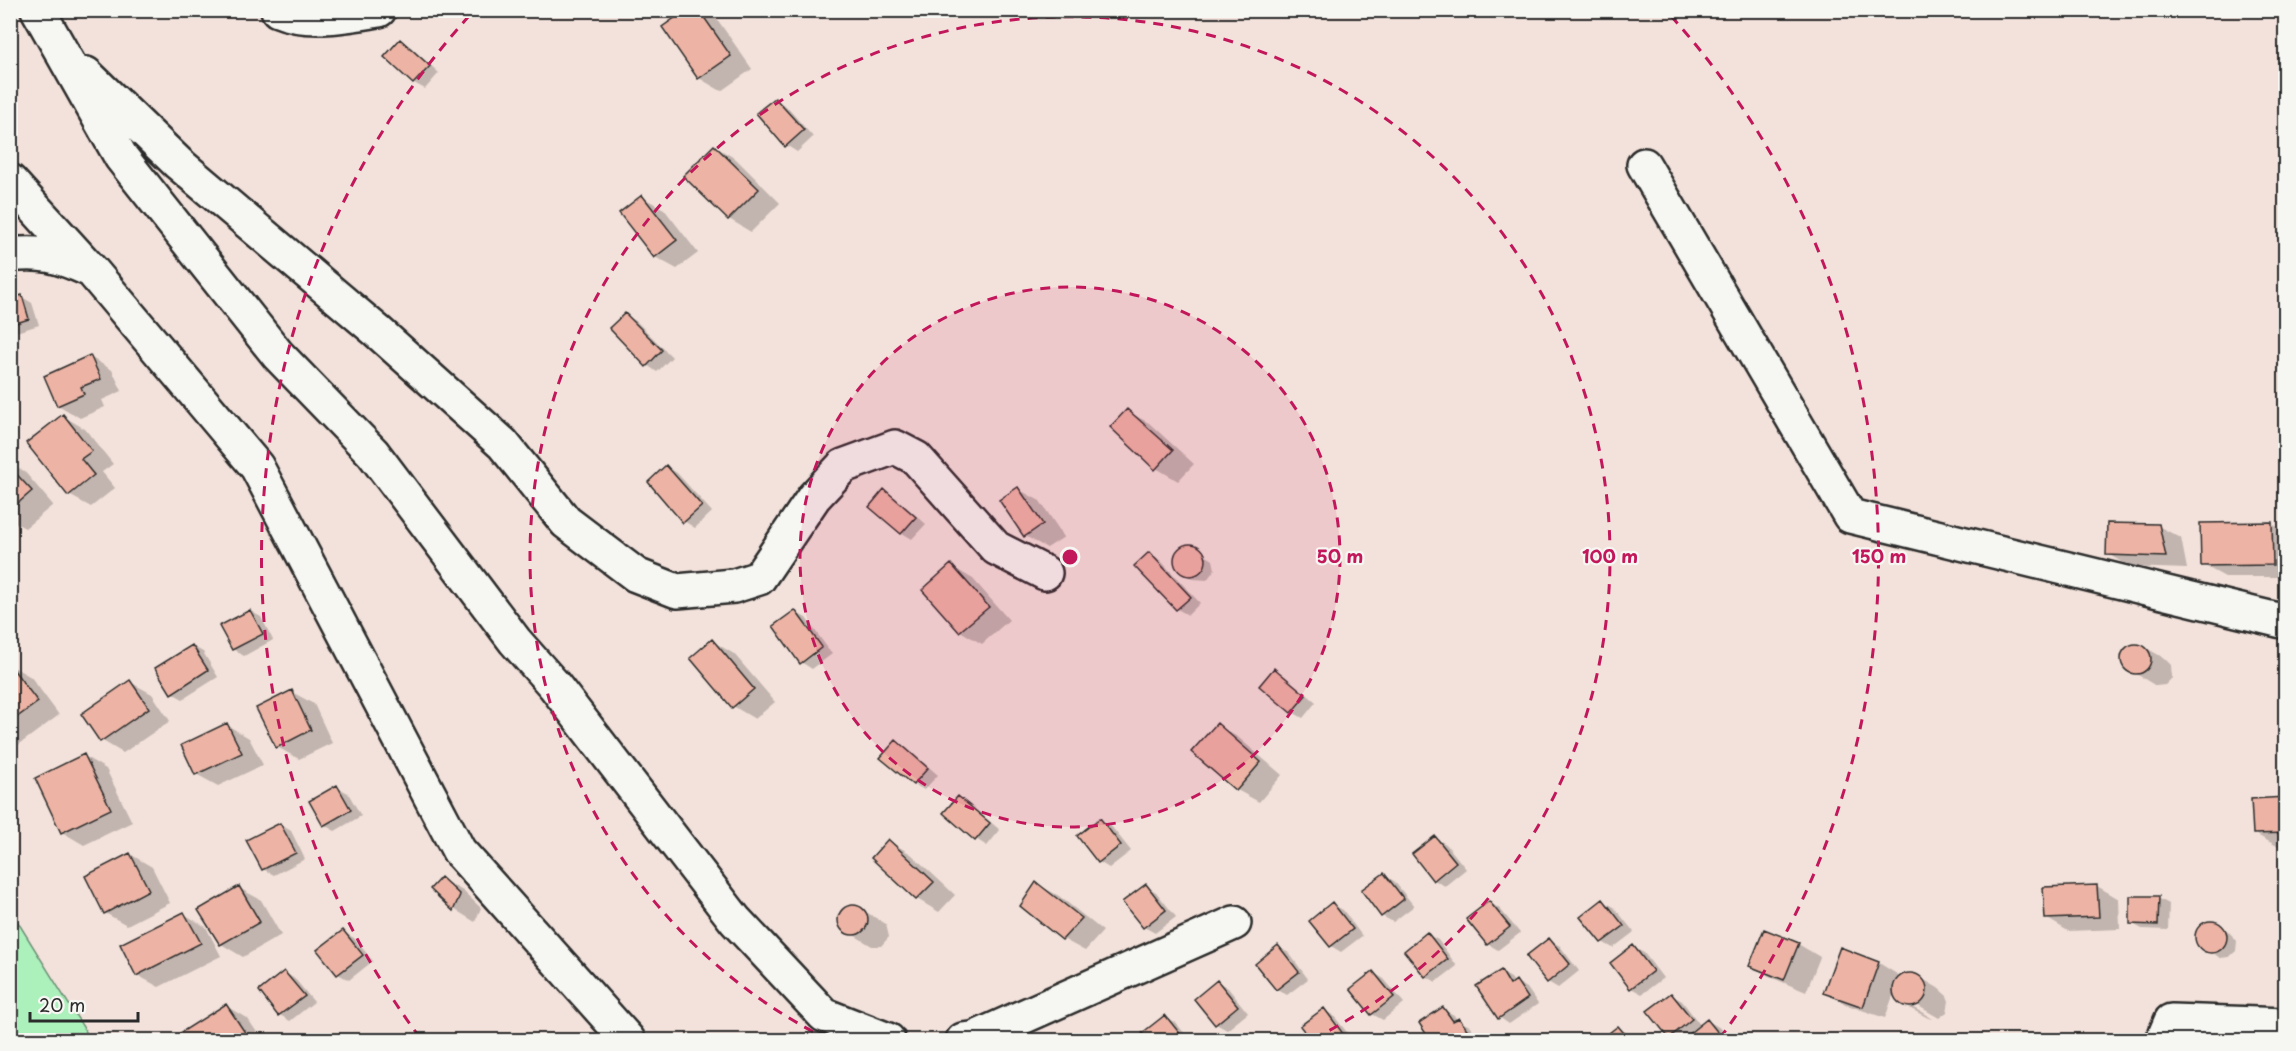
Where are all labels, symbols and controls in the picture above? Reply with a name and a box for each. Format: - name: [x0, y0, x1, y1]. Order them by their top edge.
- text: 50 m: [1317, 542, 1363, 569]
- text: 100 m: [1582, 542, 1638, 569]
- text: 150 m: [1852, 542, 1906, 569]
- centre of rings: [1060, 547, 1080, 567]
- scale bar: [30, 985, 138, 1023]
- text: 20 m: [39, 991, 85, 1018]

